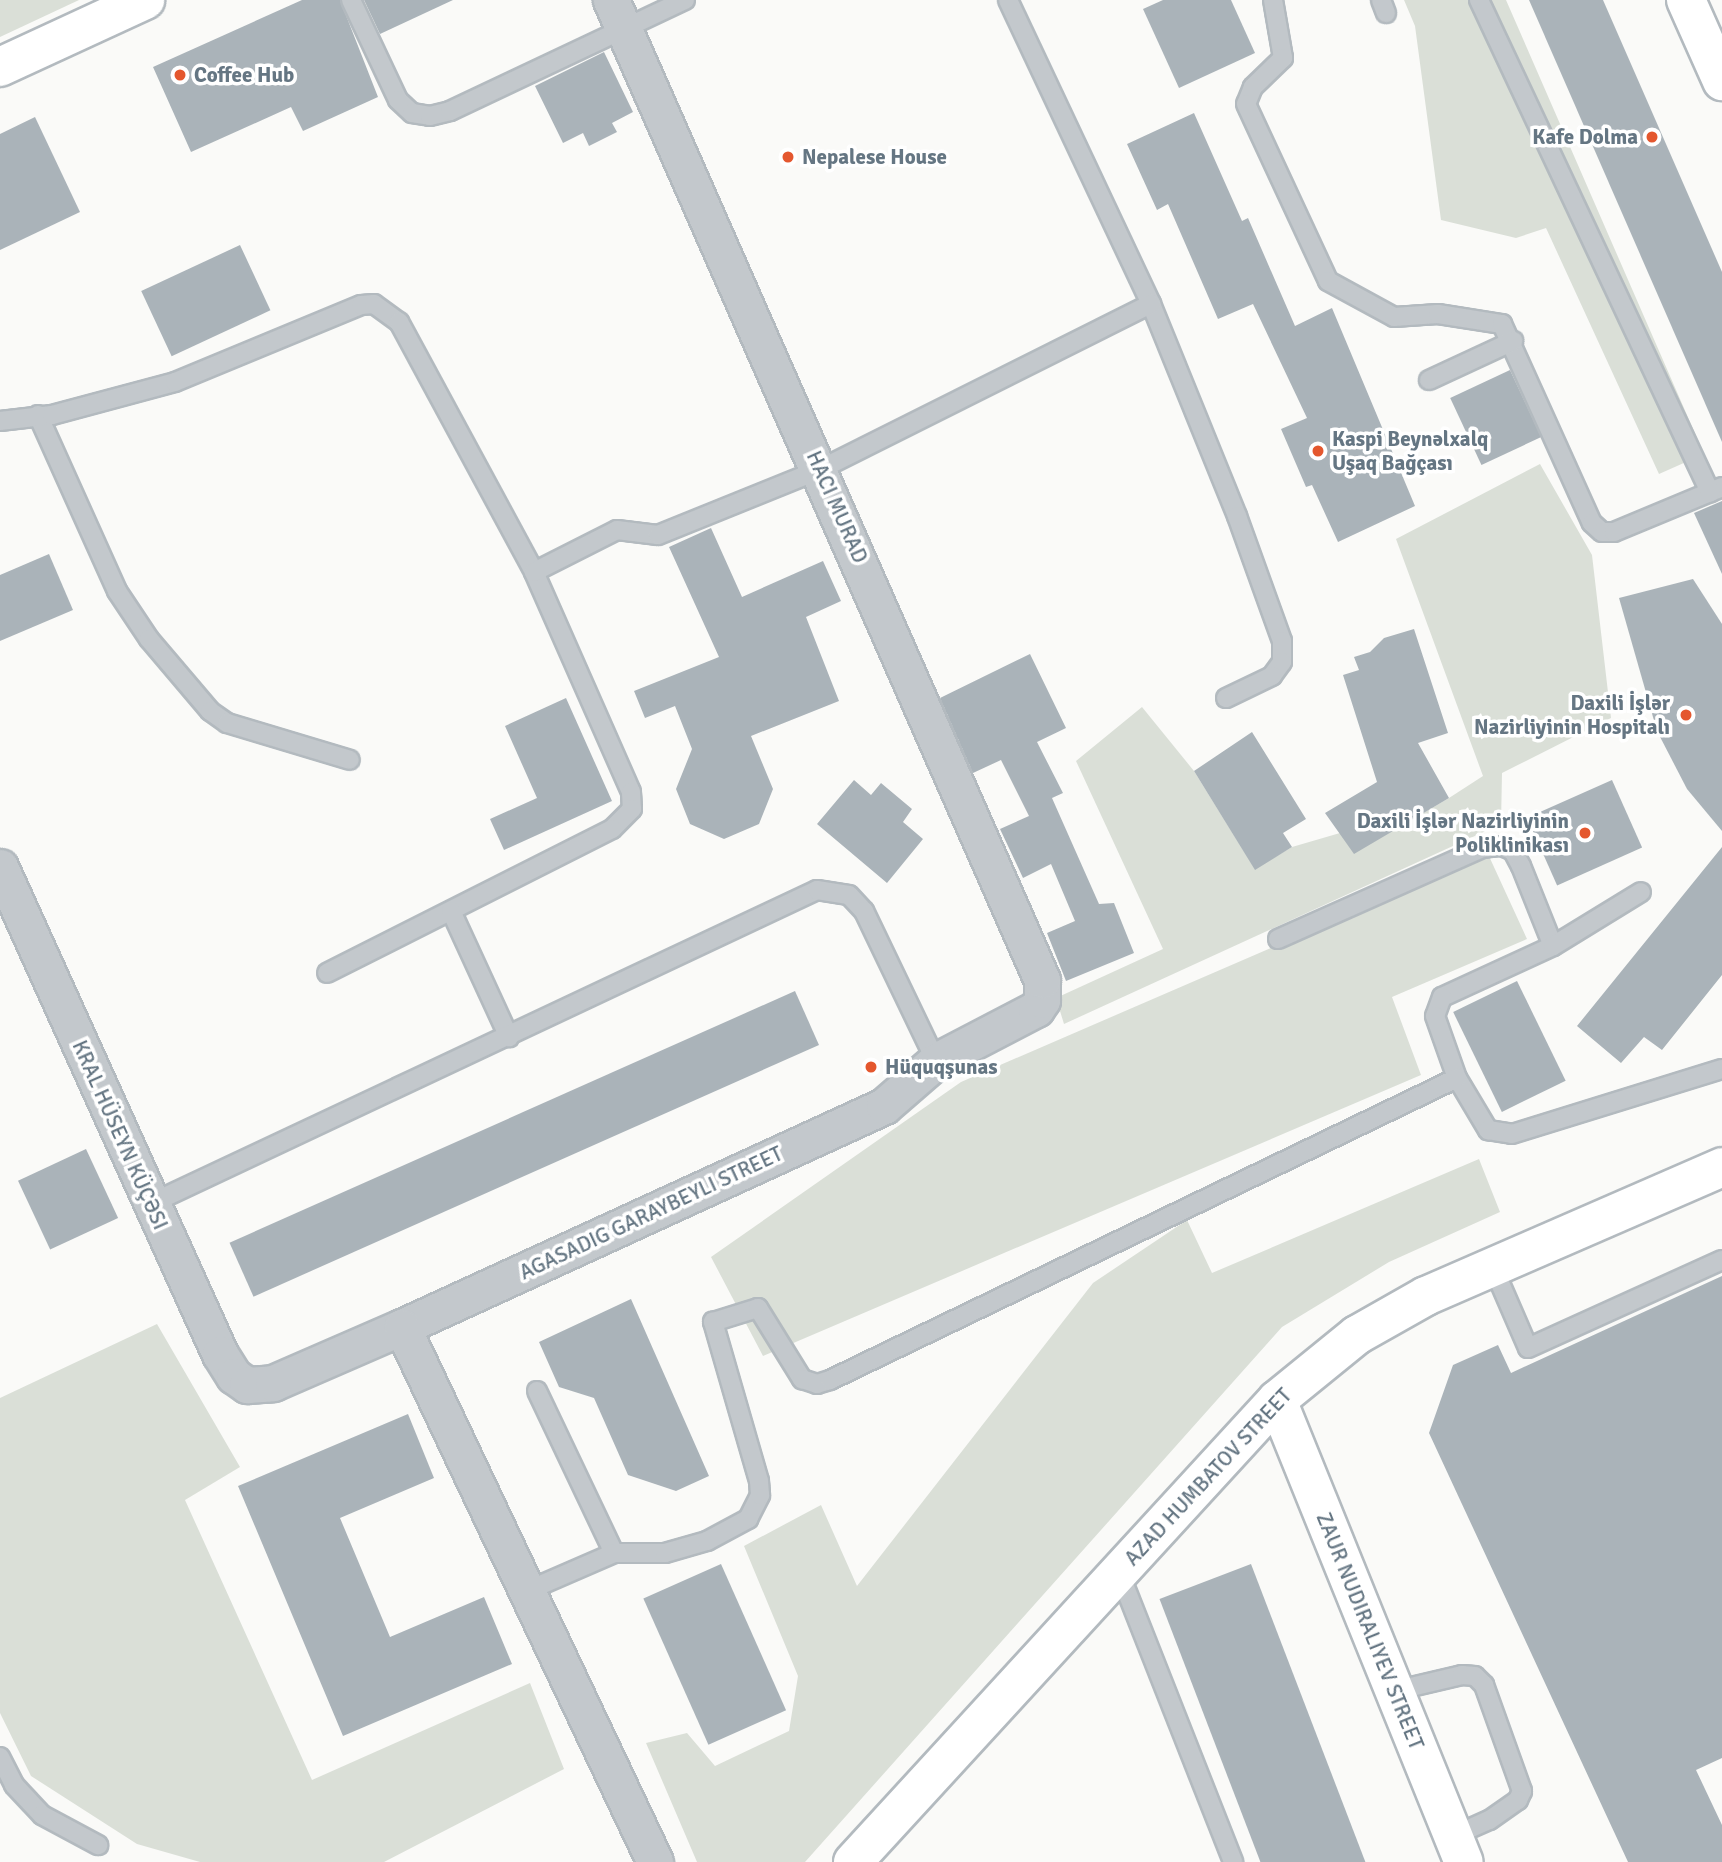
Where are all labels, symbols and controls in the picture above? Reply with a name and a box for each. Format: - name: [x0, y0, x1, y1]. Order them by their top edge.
- place label: Coffee Hub: [194, 62, 294, 88]
- marker: Coffee Hub: [172, 67, 188, 83]
- place label: Kafe Dolma: [1532, 124, 1638, 150]
- marker: Kafe Dolma: [1644, 129, 1660, 145]
- place label: Nepalese House: [802, 144, 947, 170]
- marker: Nepalese House: [780, 149, 796, 165]
- place label: Kaspi Beynəlxalq Uşaq Bağçası: [1332, 426, 1488, 476]
- marker: Kaspi Beynəlxalq Uşaq Bağçası: [1310, 443, 1326, 459]
- street label: HACI MURAD: [801, 447, 873, 567]
- place label: Daxili İşlər Nazirliyinin Hospitalı: [1474, 690, 1670, 740]
- marker: Daxili İşlər Nazirliyinin Hospitalı: [1676, 705, 1696, 725]
- place label: Daxili İşlər Nazirliyinin Poliklinikası: [1357, 808, 1569, 858]
- marker: Daxili İşlər Nazirliyinin Poliklinikası: [1575, 823, 1595, 843]
- street label: KRAL HÜSEYN KÜÇƏSI: [67, 1036, 173, 1234]
- place label: Hüquqşunas: [885, 1054, 997, 1080]
- marker: Hüquqşunas: [863, 1059, 879, 1075]
- street label: AGASADIG GARAYBEYLI STREET: [515, 1141, 787, 1285]
- street label: AZAD HUMBATOV STREET: [1119, 1383, 1297, 1571]
- street label: ZAUR NUDIRALIYEV STREET: [1311, 1509, 1429, 1753]

